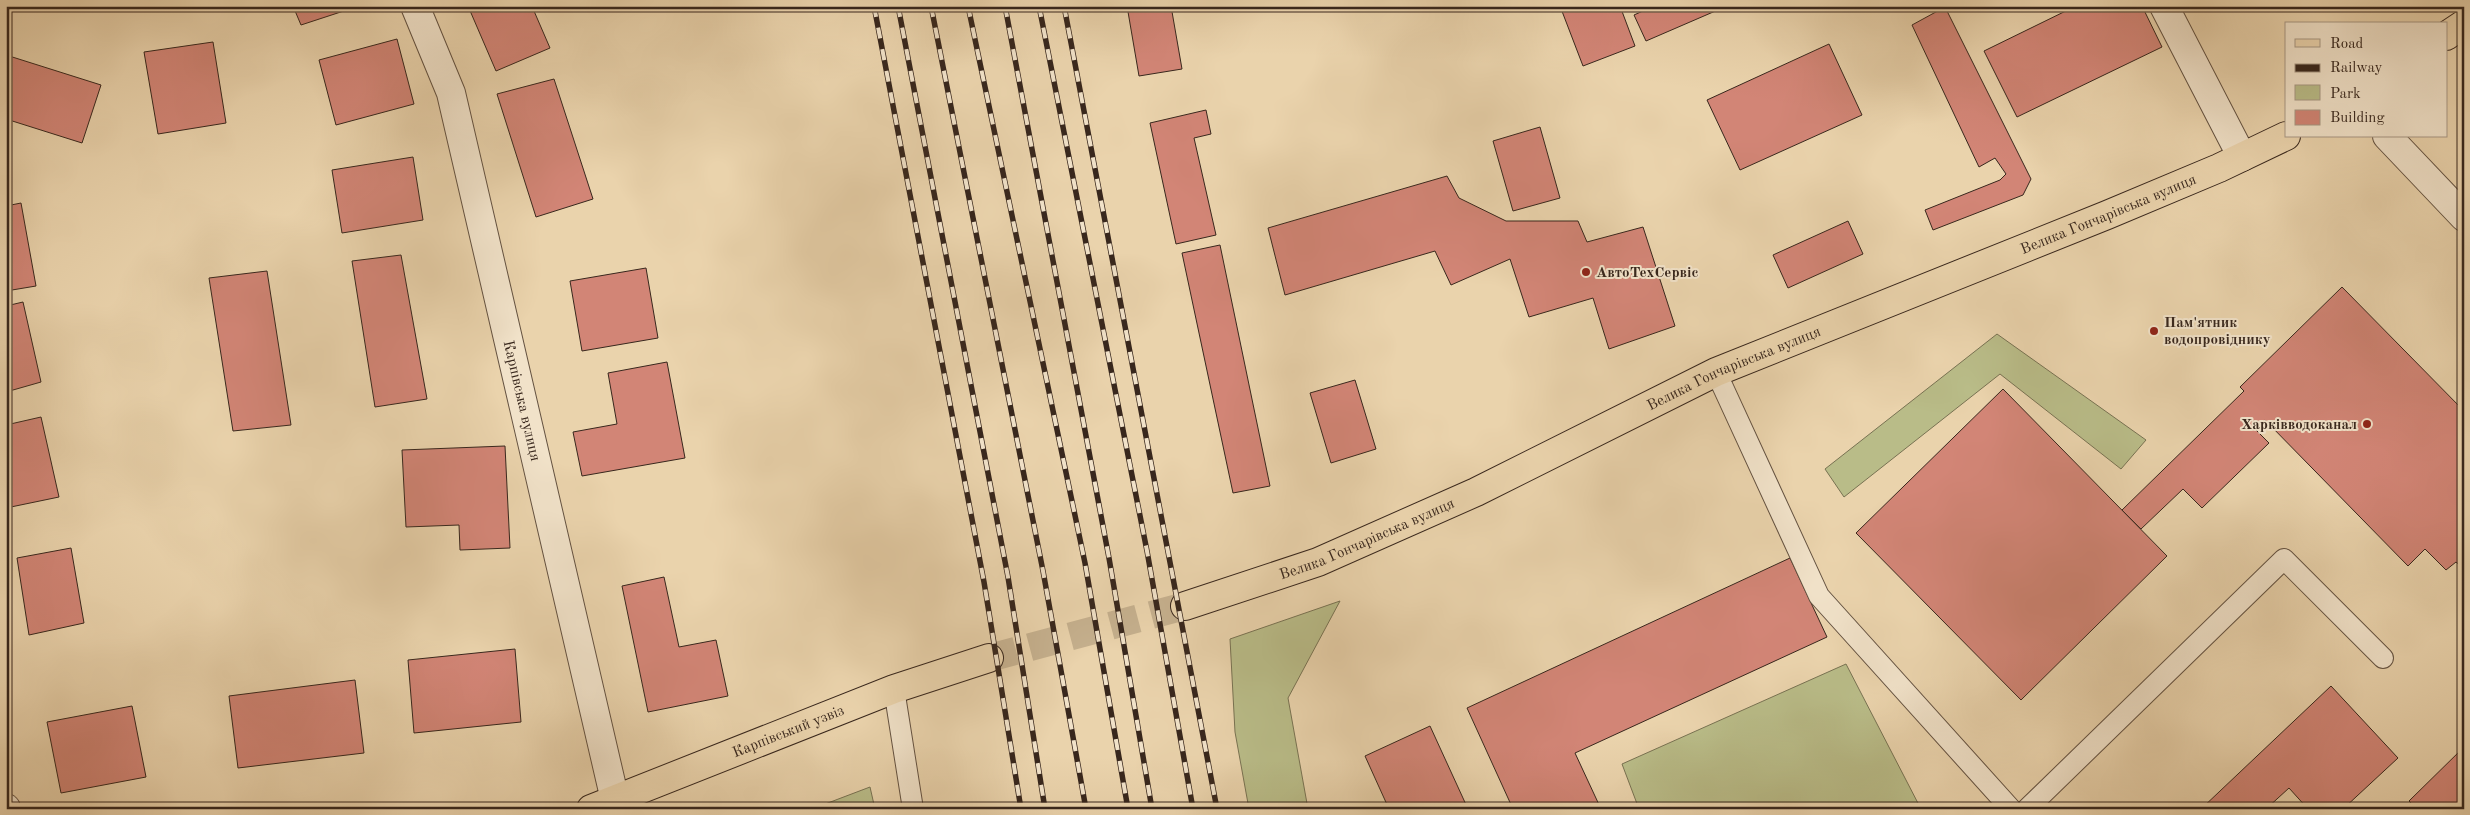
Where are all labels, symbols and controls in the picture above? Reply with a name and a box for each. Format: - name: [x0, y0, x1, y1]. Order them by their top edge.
- legend: [2285, 22, 2448, 138]
- text: Road: [2330, 37, 2364, 52]
- text: Railway: [2330, 61, 2383, 76]
- text: Park: [2330, 87, 2361, 102]
- text: Building: [2330, 111, 2385, 126]
- street label: Велика Гончарівська вулиця: [2019, 172, 2199, 258]
- marker: АвтоТехСервіс: [1580, 266, 1592, 278]
- place label: АвтоТехСервіс: [1596, 266, 1699, 281]
- place label: Пам'ятник водопровіднику: [2164, 316, 2271, 348]
- street label: Велика Гончарівська вулиця: [1645, 325, 1823, 414]
- marker: Пам'ятник водопровіднику: [2148, 325, 2160, 337]
- street label: Карпівська вулиця: [500, 339, 542, 463]
- place label: Харківводоканал: [2241, 418, 2357, 433]
- marker: Харківводоканал: [2361, 418, 2373, 430]
- street label: Велика Гончарівська вулиця: [1278, 496, 1457, 583]
- street label: Карпівський узвіз: [731, 704, 847, 761]

